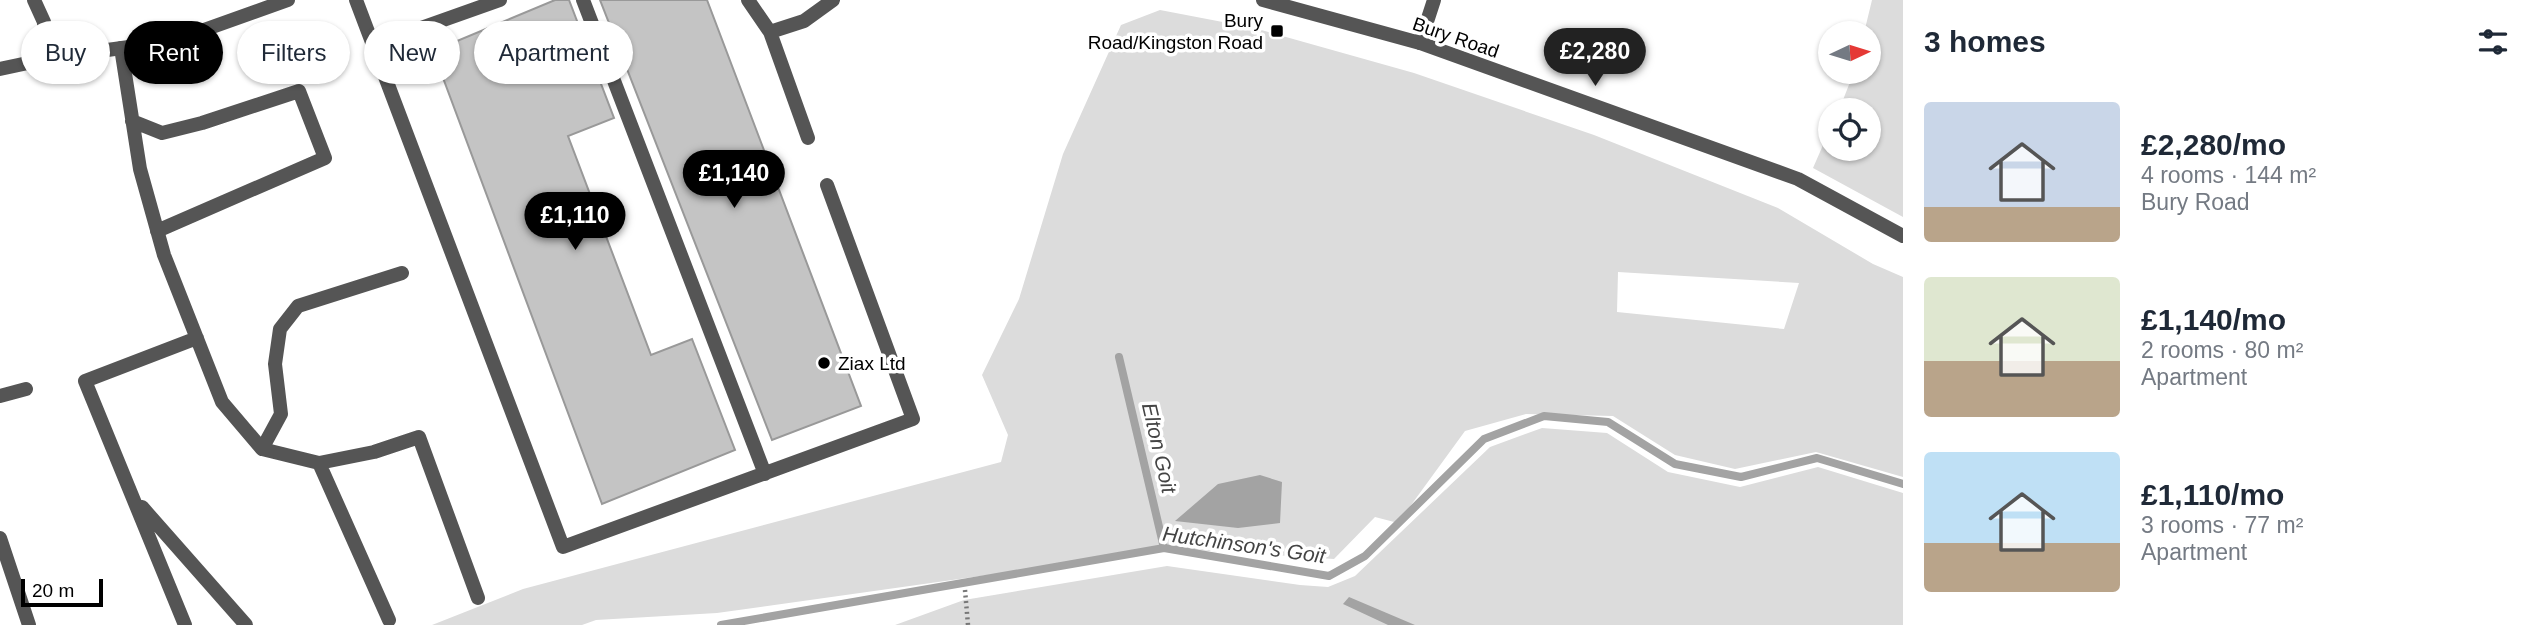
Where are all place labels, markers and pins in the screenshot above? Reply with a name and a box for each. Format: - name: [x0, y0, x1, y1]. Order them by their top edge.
- place label: Bury Road/Kingston Road: [1088, 10, 1263, 53]
- marker: Bury Road/Kingston Road: [1269, 23, 1285, 39]
- pin: £2,280: [1538, 28, 1652, 88]
- pin: £1,140: [677, 150, 791, 210]
- pin: £1,110: [518, 192, 632, 252]
- place label: Ziax Ltd: [838, 353, 906, 374]
- marker: Ziax Ltd: [816, 355, 832, 371]

